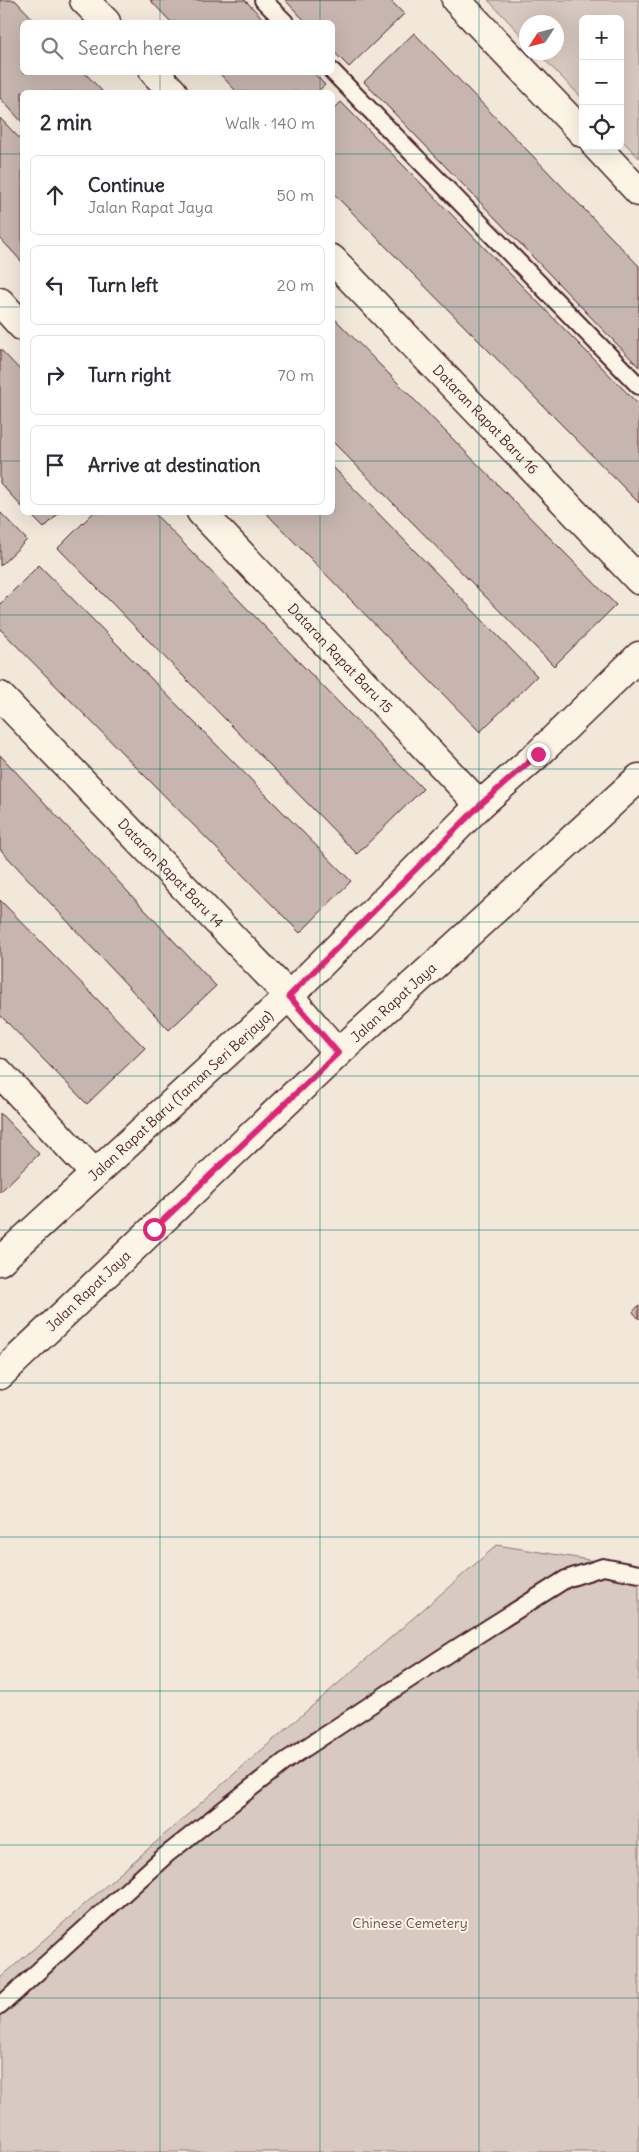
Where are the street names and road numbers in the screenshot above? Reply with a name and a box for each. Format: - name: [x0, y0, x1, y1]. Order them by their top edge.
- street label: Dataran Rapat Baru 16: [429, 361, 542, 478]
- street label: Dataran Rapat Baru 15: [284, 600, 397, 717]
- street label: Dataran Rapat Baru 14: [114, 815, 227, 931]
- street label: Jalan Rapat Jaya: [347, 959, 440, 1046]
- street label: Jalan Rapat Baru (Taman Seri Berjaya): [84, 1006, 277, 1185]
- street label: Jalan Rapat Jaya: [42, 1247, 134, 1335]

